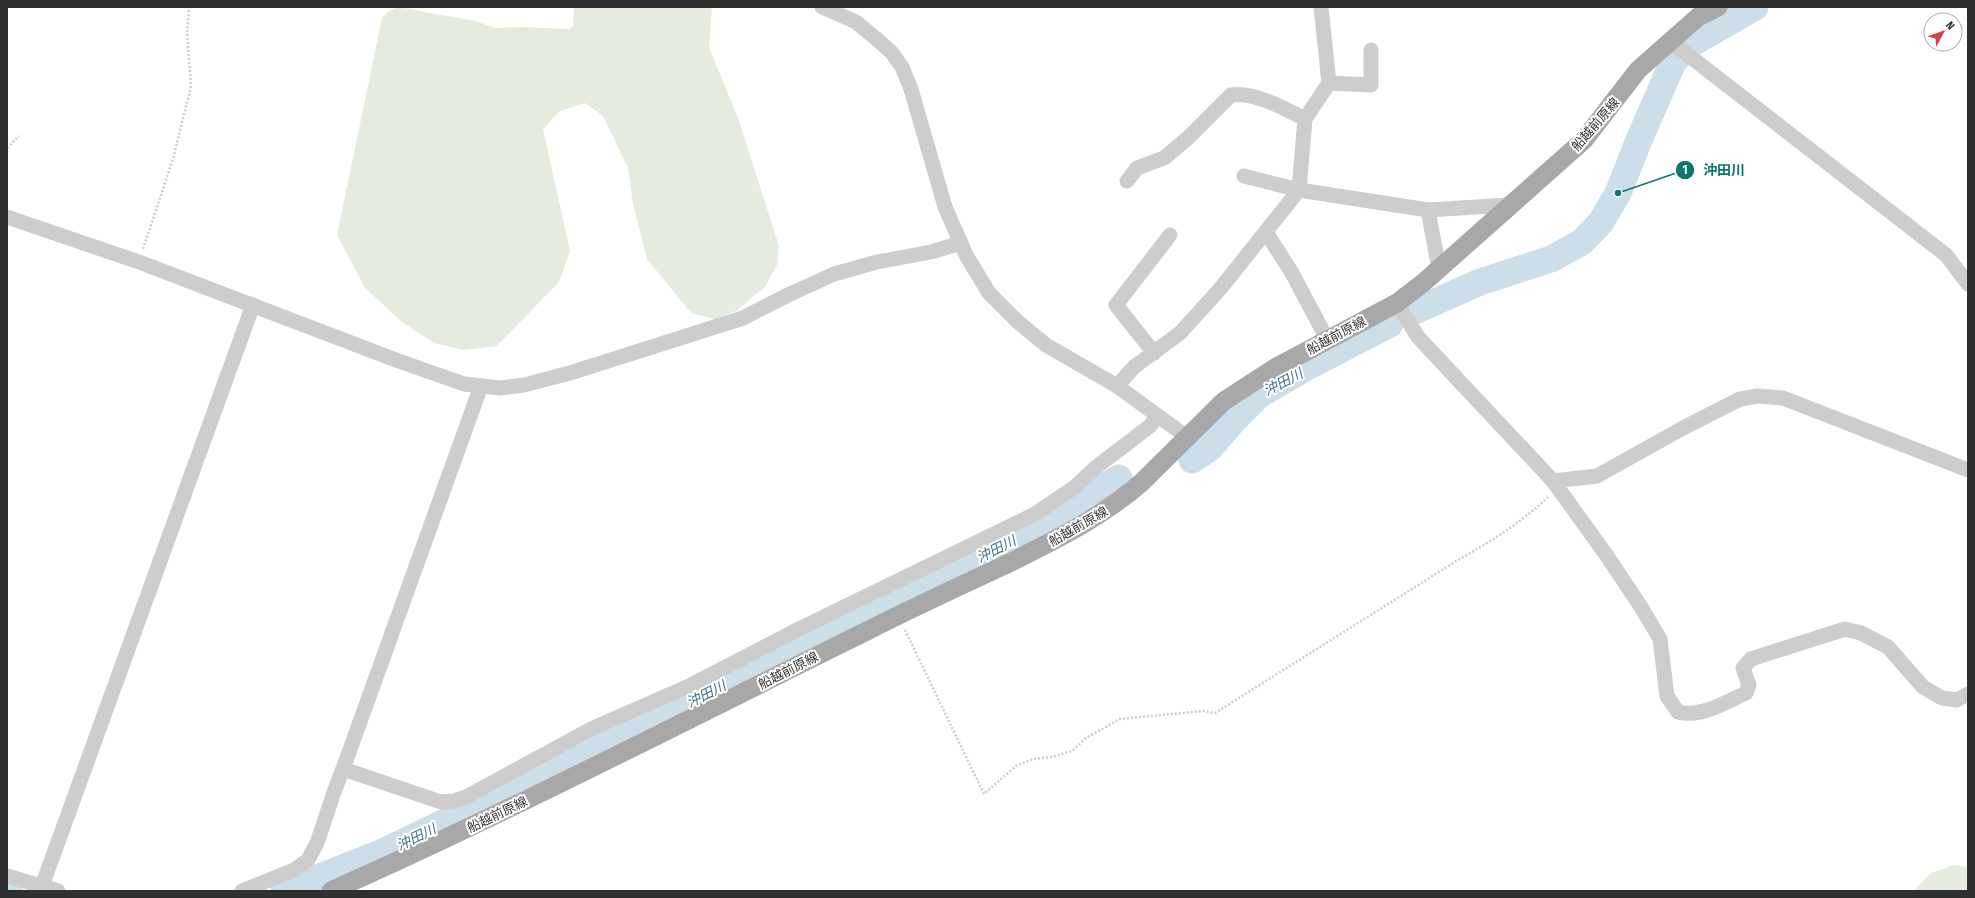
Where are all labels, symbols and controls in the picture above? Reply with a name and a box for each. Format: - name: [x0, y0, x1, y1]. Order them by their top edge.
- north arrow: [1923, 12, 1963, 52]
- text: N: [1943, 19, 1957, 33]
- street label: 船越前原線: [1568, 95, 1622, 154]
- callout: 沖田川: [1675, 157, 1753, 183]
- text: 沖田川: [1703, 162, 1745, 179]
- text: 1: [1682, 163, 1688, 177]
- street label: 船越前原線: [1304, 314, 1368, 357]
- water label: 沖田川: [1261, 364, 1308, 400]
- street label: 船越前原線: [1046, 504, 1110, 549]
- water label: 沖田川: [974, 531, 1021, 567]
- street label: 船越前原線: [756, 649, 821, 692]
- water label: 沖田川: [684, 676, 731, 712]
- street label: 船越前原線: [465, 793, 530, 835]
- water label: 沖田川: [394, 820, 441, 854]

